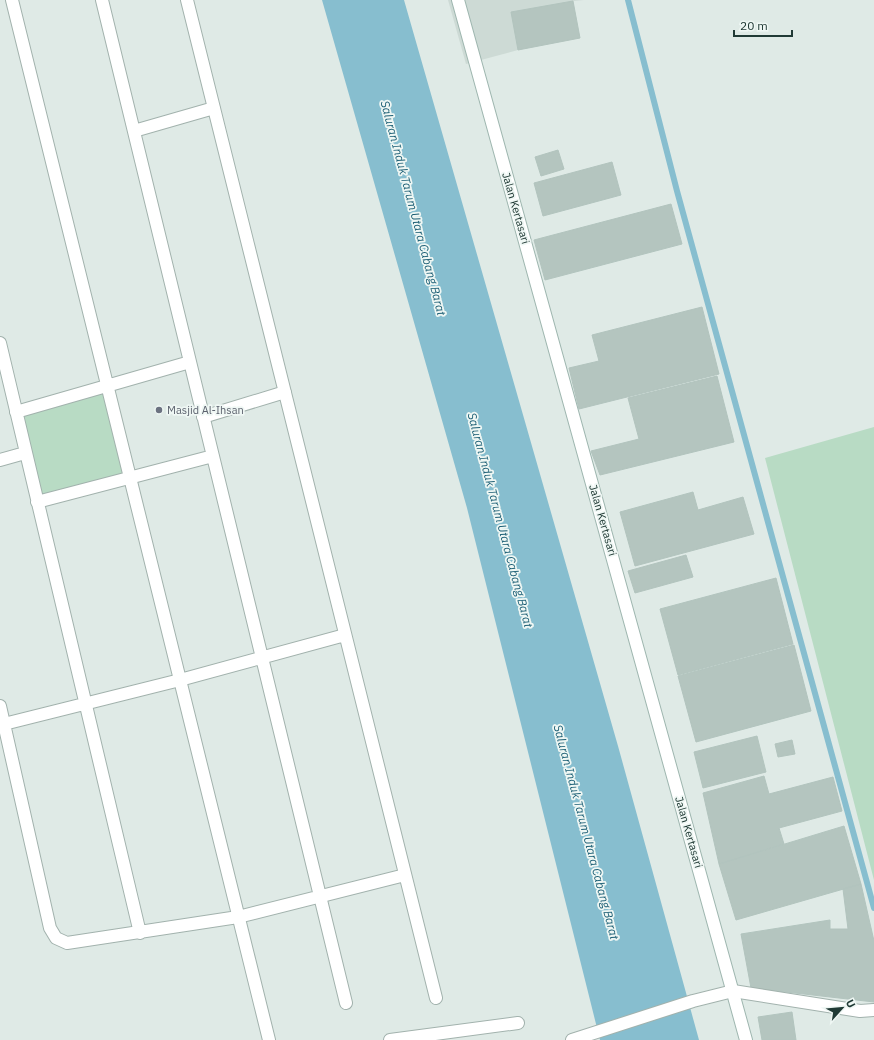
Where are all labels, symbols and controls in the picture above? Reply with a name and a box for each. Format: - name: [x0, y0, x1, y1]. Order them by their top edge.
- scale bar: [734, 12, 792, 38]
- text: 20 m: [740, 18, 768, 33]
- water label: Saluran Induk Tarum Utara Cabang Barat: [378, 99, 450, 318]
- street label: Jalan Kertasari: [499, 171, 533, 245]
- place label: Masjid Al-Ihsan: [167, 403, 244, 417]
- marker: Masjid Al-Ihsan: [154, 405, 164, 415]
- water label: Saluran Induk Tarum Utara Cabang Barat: [465, 411, 537, 630]
- street label: Jalan Kertasari: [586, 483, 620, 557]
- water label: Saluran Induk Tarum Utara Cabang Barat: [551, 723, 623, 942]
- street label: Jalan Kertasari: [672, 795, 706, 869]
- north arrow: [822, 988, 862, 1028]
- text: U: [843, 997, 859, 1010]

